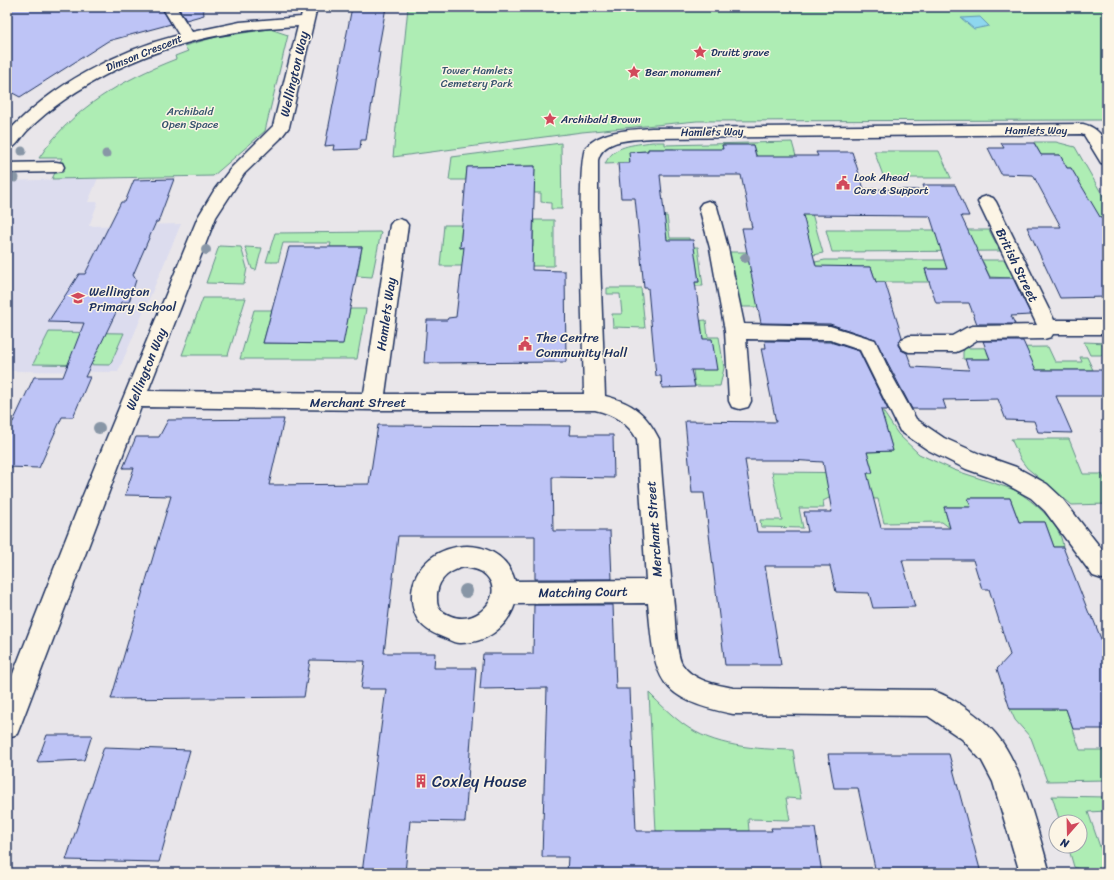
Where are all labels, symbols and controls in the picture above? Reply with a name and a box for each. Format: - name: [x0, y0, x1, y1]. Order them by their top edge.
- street label: Dimson Crescent: [103, 29, 185, 77]
- street label: Wellington Way: [273, 29, 315, 119]
- place label: Druitt grave: [711, 43, 770, 62]
- place icon: Druitt grave: [692, 44, 708, 60]
- park label: Tower Hamlets Cemetery Park: [441, 61, 513, 93]
- place label: Bear monument: [645, 63, 721, 82]
- place icon: Bear monument: [626, 64, 642, 80]
- park label: Archibald Open Space: [162, 102, 219, 134]
- place label: Archibald Brown: [560, 110, 641, 129]
- place icon: Archibald Brown: [542, 111, 558, 127]
- street label: Hamlets Way: [1005, 121, 1068, 140]
- street label: Hamlets Way: [681, 122, 744, 142]
- place label: Look Ahead Care & Support: [854, 168, 929, 200]
- public building icon: Look Ahead Care & Support: [835, 175, 851, 191]
- street label: British Street: [989, 224, 1045, 306]
- street label: Hamlets Way: [369, 276, 403, 352]
- place label: Wellington Primary School: [89, 280, 176, 318]
- school or university icon: Wellington Primary School: [70, 290, 86, 306]
- street label: Wellington Way: [119, 324, 173, 414]
- place label: The Centre Community Hall: [536, 326, 628, 364]
- public building icon: The Centre Community Hall: [517, 336, 533, 352]
- street label: Merchant Street: [310, 391, 406, 414]
- street label: Merchant Street: [639, 480, 669, 578]
- street label: Matching Court: [538, 580, 628, 604]
- place label: Coxley House: [432, 767, 527, 796]
- building icon: Coxley House: [413, 773, 429, 789]
- north arrow: [1048, 814, 1088, 854]
- text: N: [1058, 833, 1073, 854]

